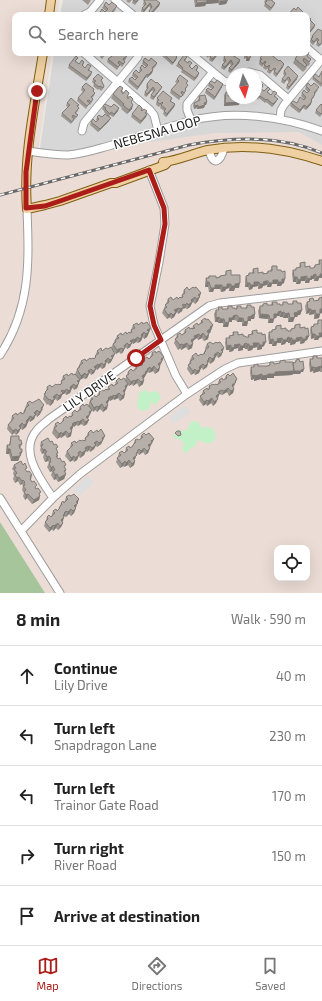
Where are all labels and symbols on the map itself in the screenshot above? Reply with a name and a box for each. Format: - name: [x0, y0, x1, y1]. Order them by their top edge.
- north arrow: [226, 68, 262, 104]
- route end: [28, 82, 46, 100]
- street label: NEBESNA LOOP: [111, 112, 203, 152]
- route start: [127, 349, 145, 367]
- street label: LILY DRIVE: [60, 367, 118, 415]

